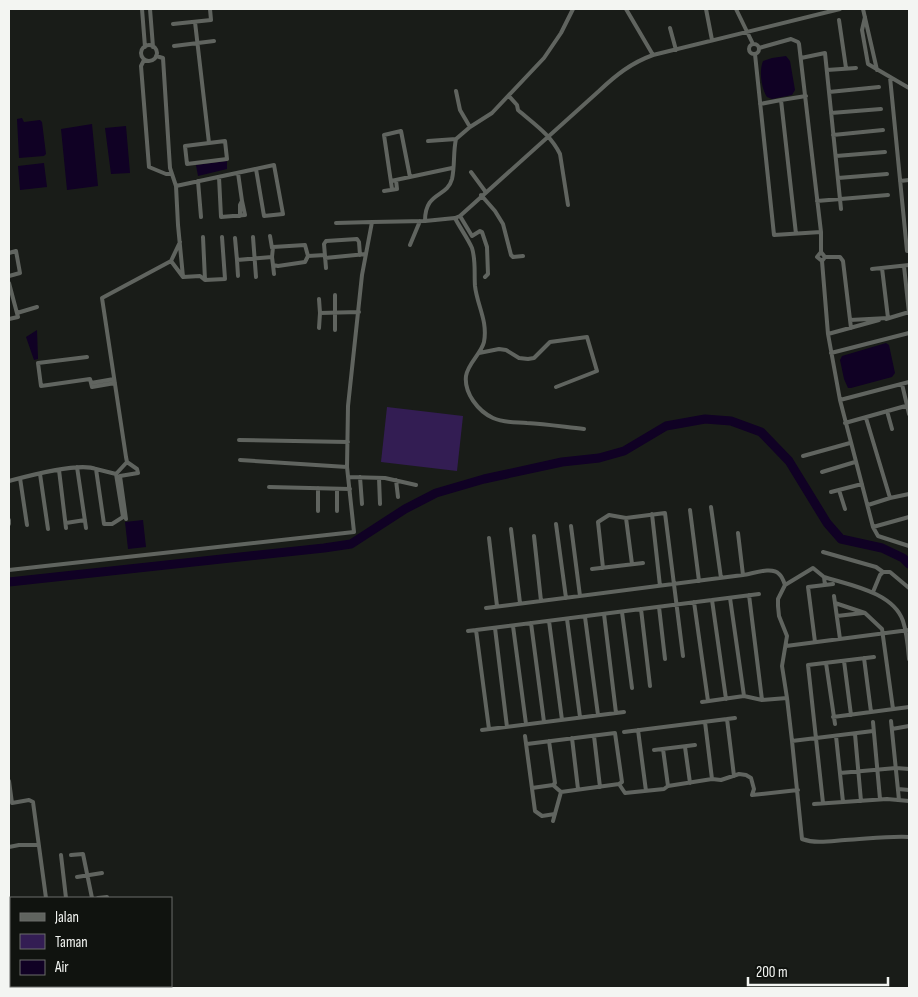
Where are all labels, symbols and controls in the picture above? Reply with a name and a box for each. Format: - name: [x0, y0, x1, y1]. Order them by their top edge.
- legend: [10, 897, 172, 987]
- text: Jalan: [54, 908, 79, 927]
- text: Taman: [55, 933, 88, 952]
- scale bar: [748, 954, 888, 986]
- text: Air: [54, 958, 69, 977]
- text: 200 m: [756, 963, 788, 982]

